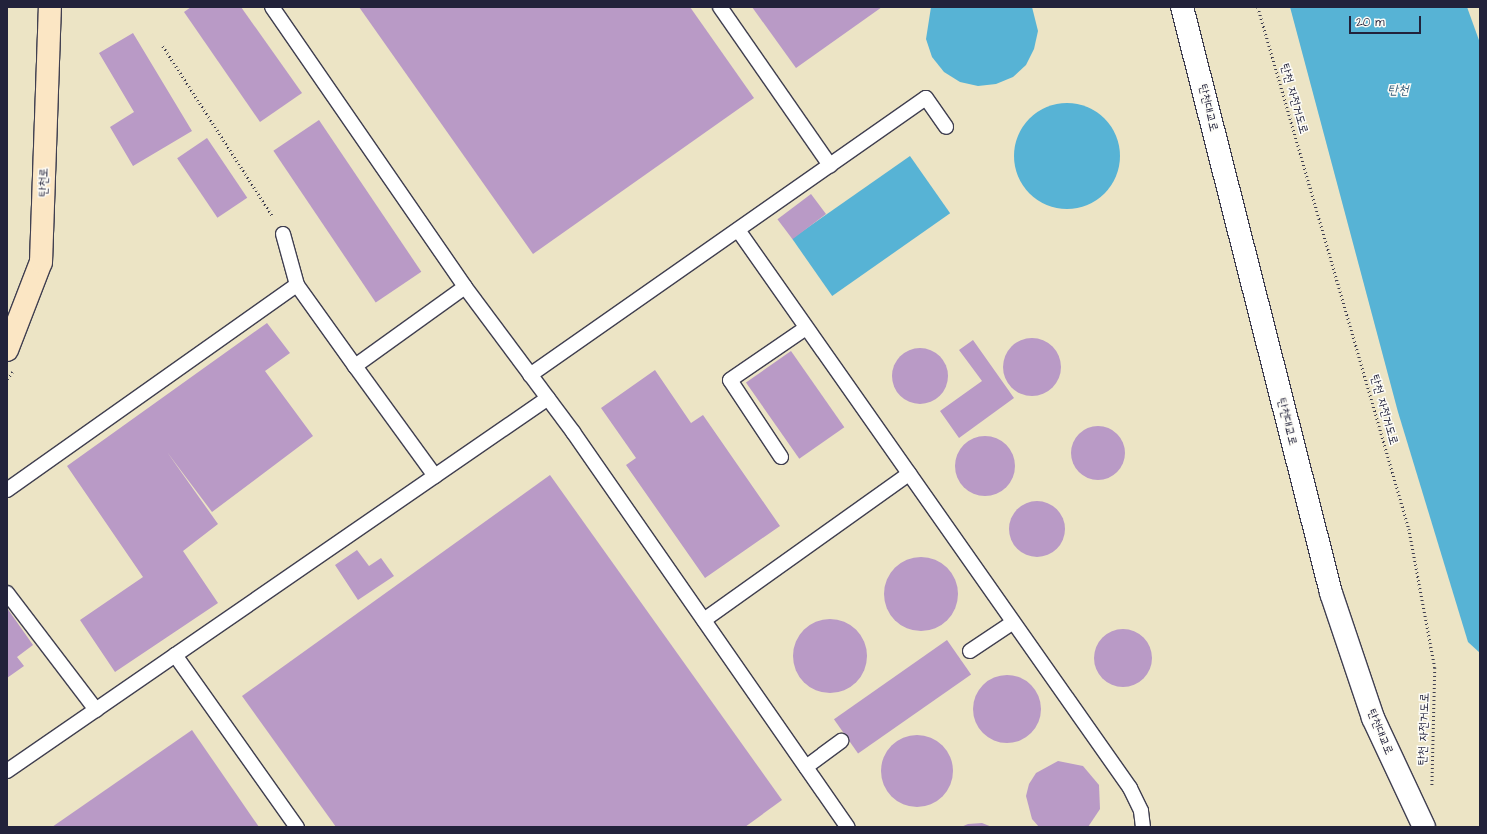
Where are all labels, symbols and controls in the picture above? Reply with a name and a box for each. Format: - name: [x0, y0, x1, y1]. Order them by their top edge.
- scale bar: [1351, 8, 1423, 34]
- text: 20 m: [1356, 14, 1385, 31]
- street label: 탄천 자전거도로: [1277, 62, 1311, 136]
- water label: 탄천: [1388, 82, 1408, 98]
- street label: 탄천대교로: [1195, 83, 1221, 133]
- street label: 탄천로: [36, 167, 52, 197]
- street label: 탄천 자전거도로: [1367, 373, 1401, 447]
- street label: 탄천대교로: [1274, 397, 1300, 447]
- street label: 탄천 자전거도로: [1416, 693, 1432, 765]
- street label: 탄천대교로: [1364, 707, 1396, 757]

